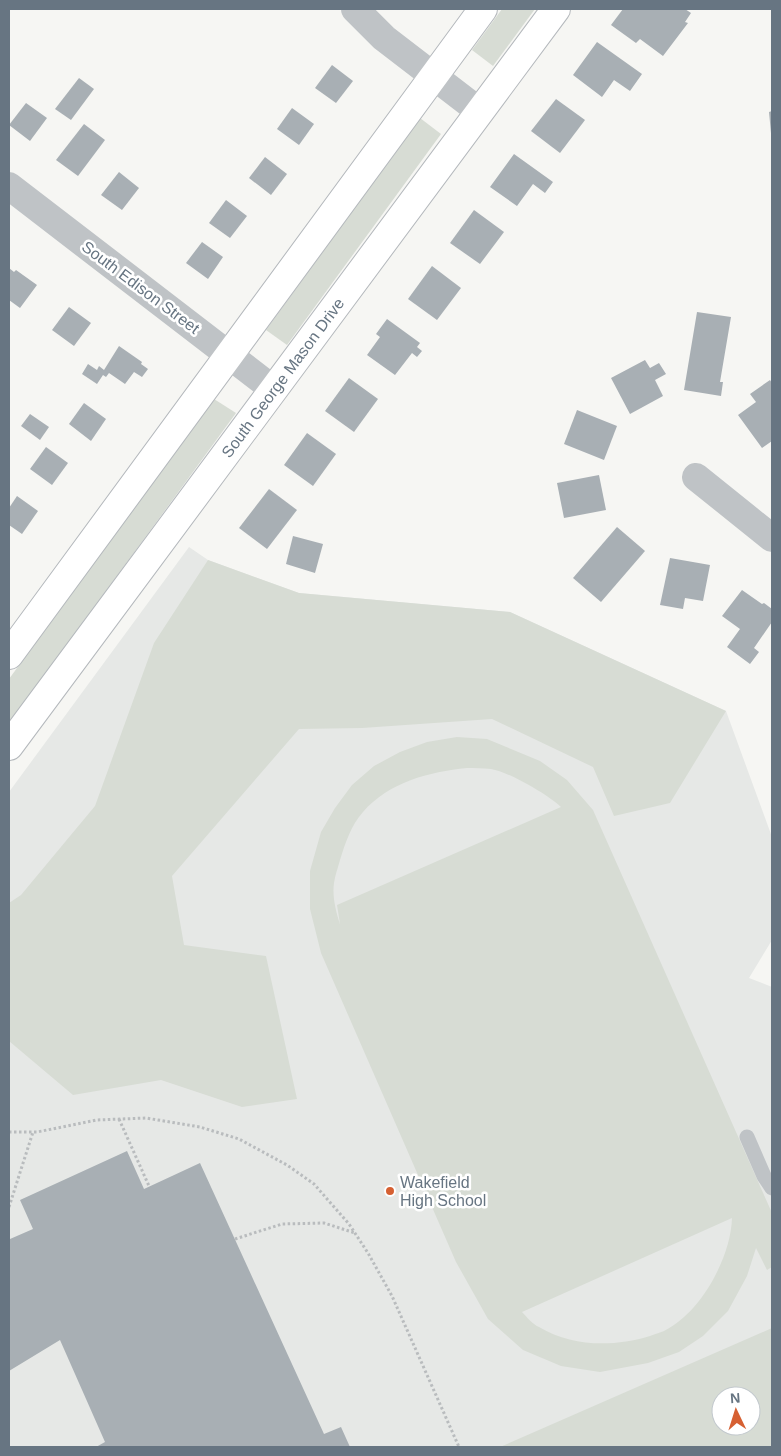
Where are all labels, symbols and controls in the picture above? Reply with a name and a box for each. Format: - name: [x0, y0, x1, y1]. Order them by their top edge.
- street label: South Edison Street: [79, 238, 203, 337]
- street label: South George Mason Drive: [218, 295, 348, 461]
- place label: Wakefield High School: [400, 1174, 486, 1209]
- marker: Wakefield High School: [384, 1185, 396, 1197]
- north arrow: [711, 1386, 761, 1436]
- text: N: [729, 1390, 741, 1406]

